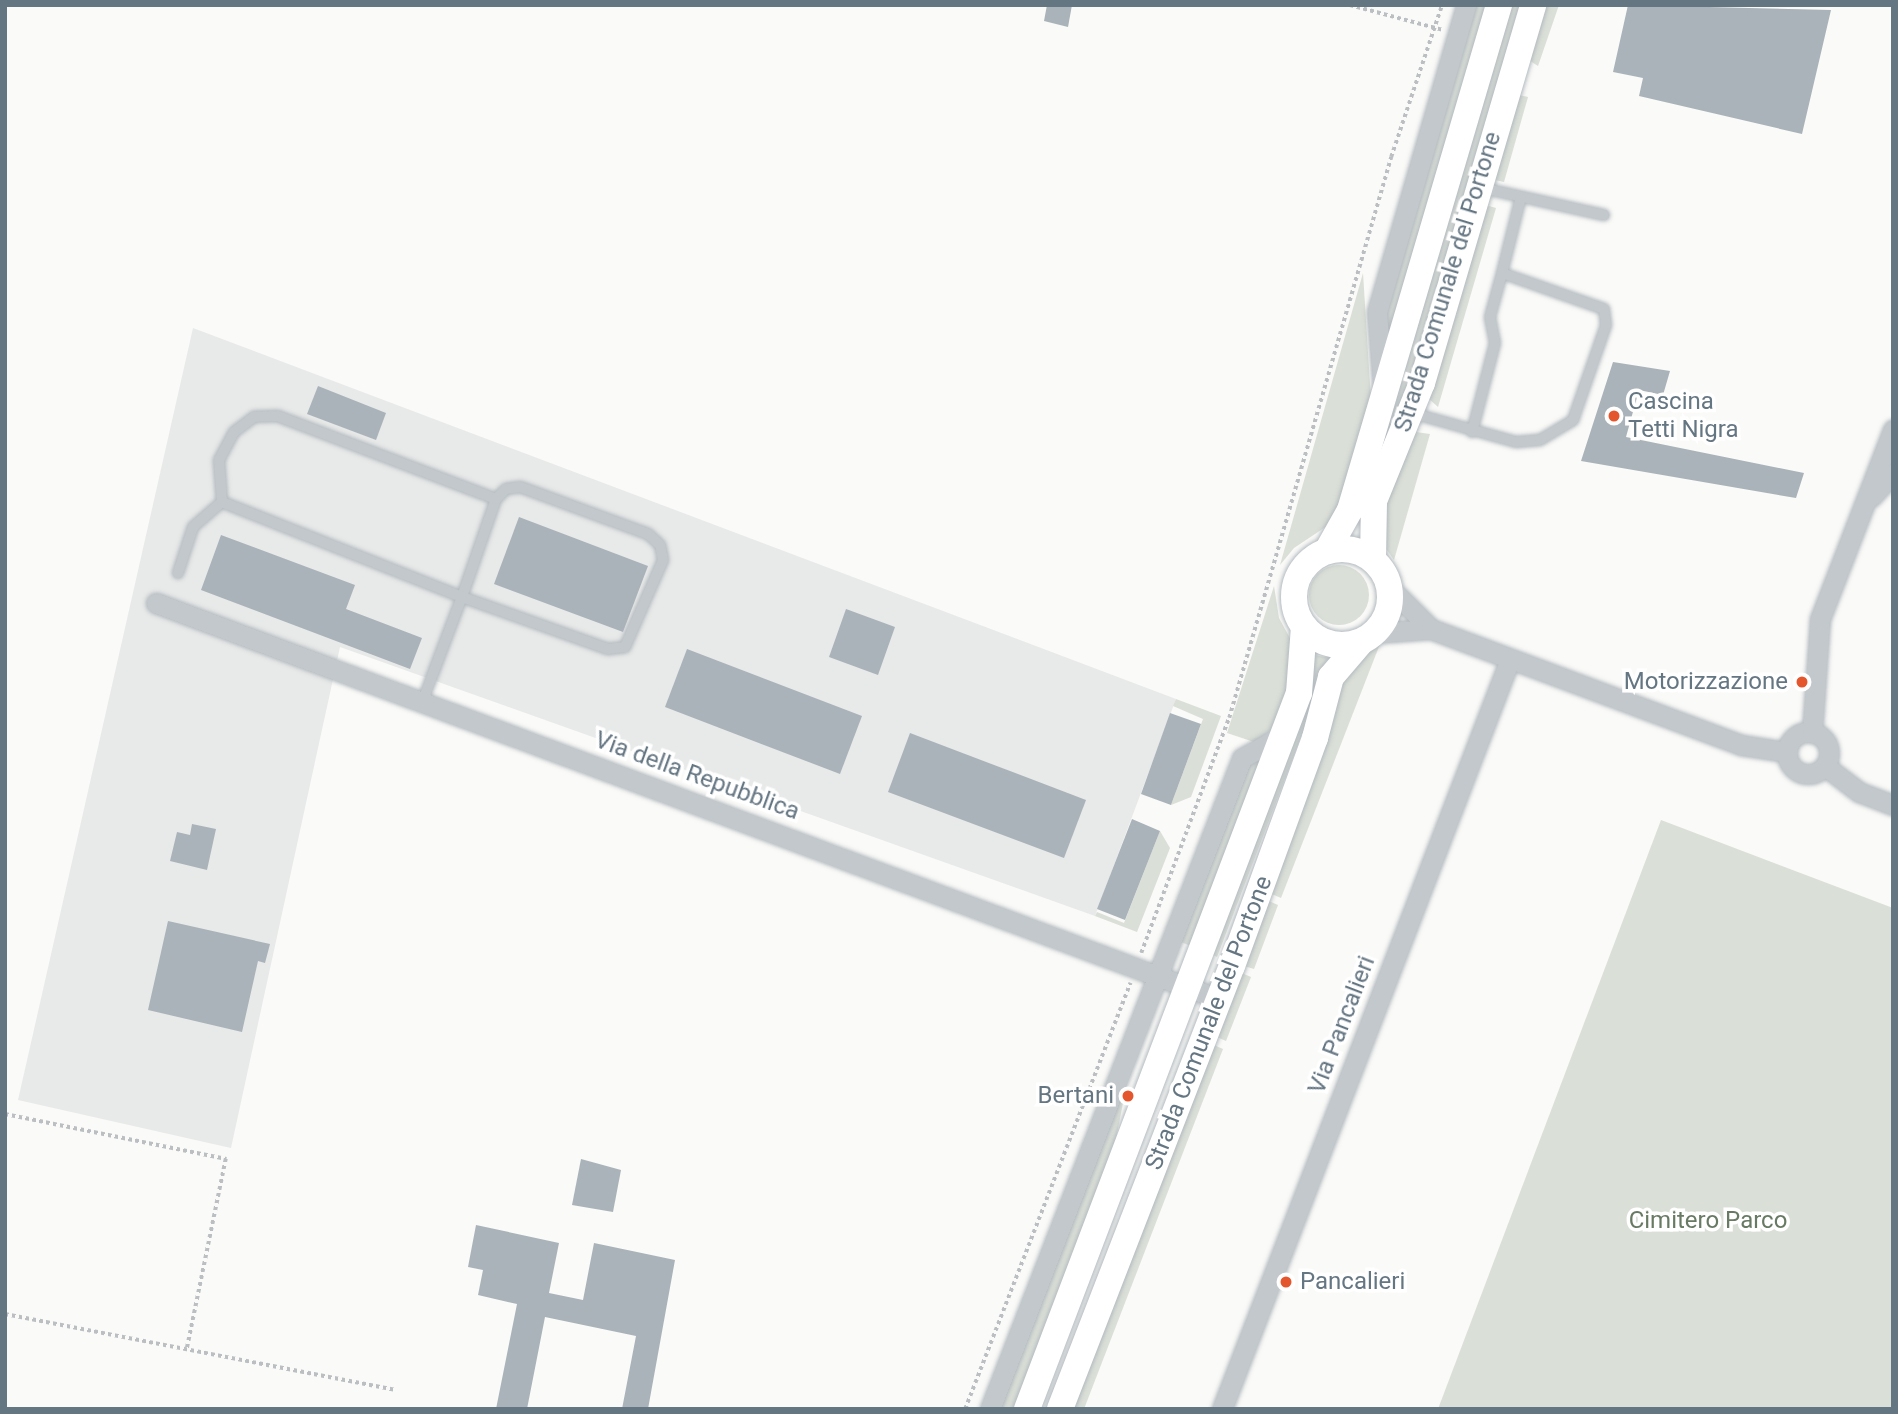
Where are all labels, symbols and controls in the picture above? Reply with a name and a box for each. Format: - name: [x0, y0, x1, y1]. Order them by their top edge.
- street label: Strada Comunale del Portone: [1389, 128, 1507, 436]
- place label: Cascina Tetti Nigra: [1628, 388, 1739, 444]
- marker: Cascina Tetti Nigra: [1606, 408, 1622, 424]
- place label: Motorizzazione: [1624, 668, 1788, 696]
- marker: Motorizzazione: [1794, 674, 1810, 690]
- street label: Via della Repubblica: [591, 726, 803, 826]
- street label: Strada Comunale del Portone: [1140, 872, 1278, 1174]
- street label: Via Pancalieri: [1302, 952, 1382, 1098]
- place label: Bertani: [1038, 1082, 1114, 1110]
- marker: Bertani: [1120, 1088, 1136, 1104]
- park label: Cimitero Parco: [1629, 1207, 1787, 1235]
- place label: Pancalieri: [1300, 1268, 1405, 1296]
- marker: Pancalieri: [1278, 1274, 1294, 1290]

